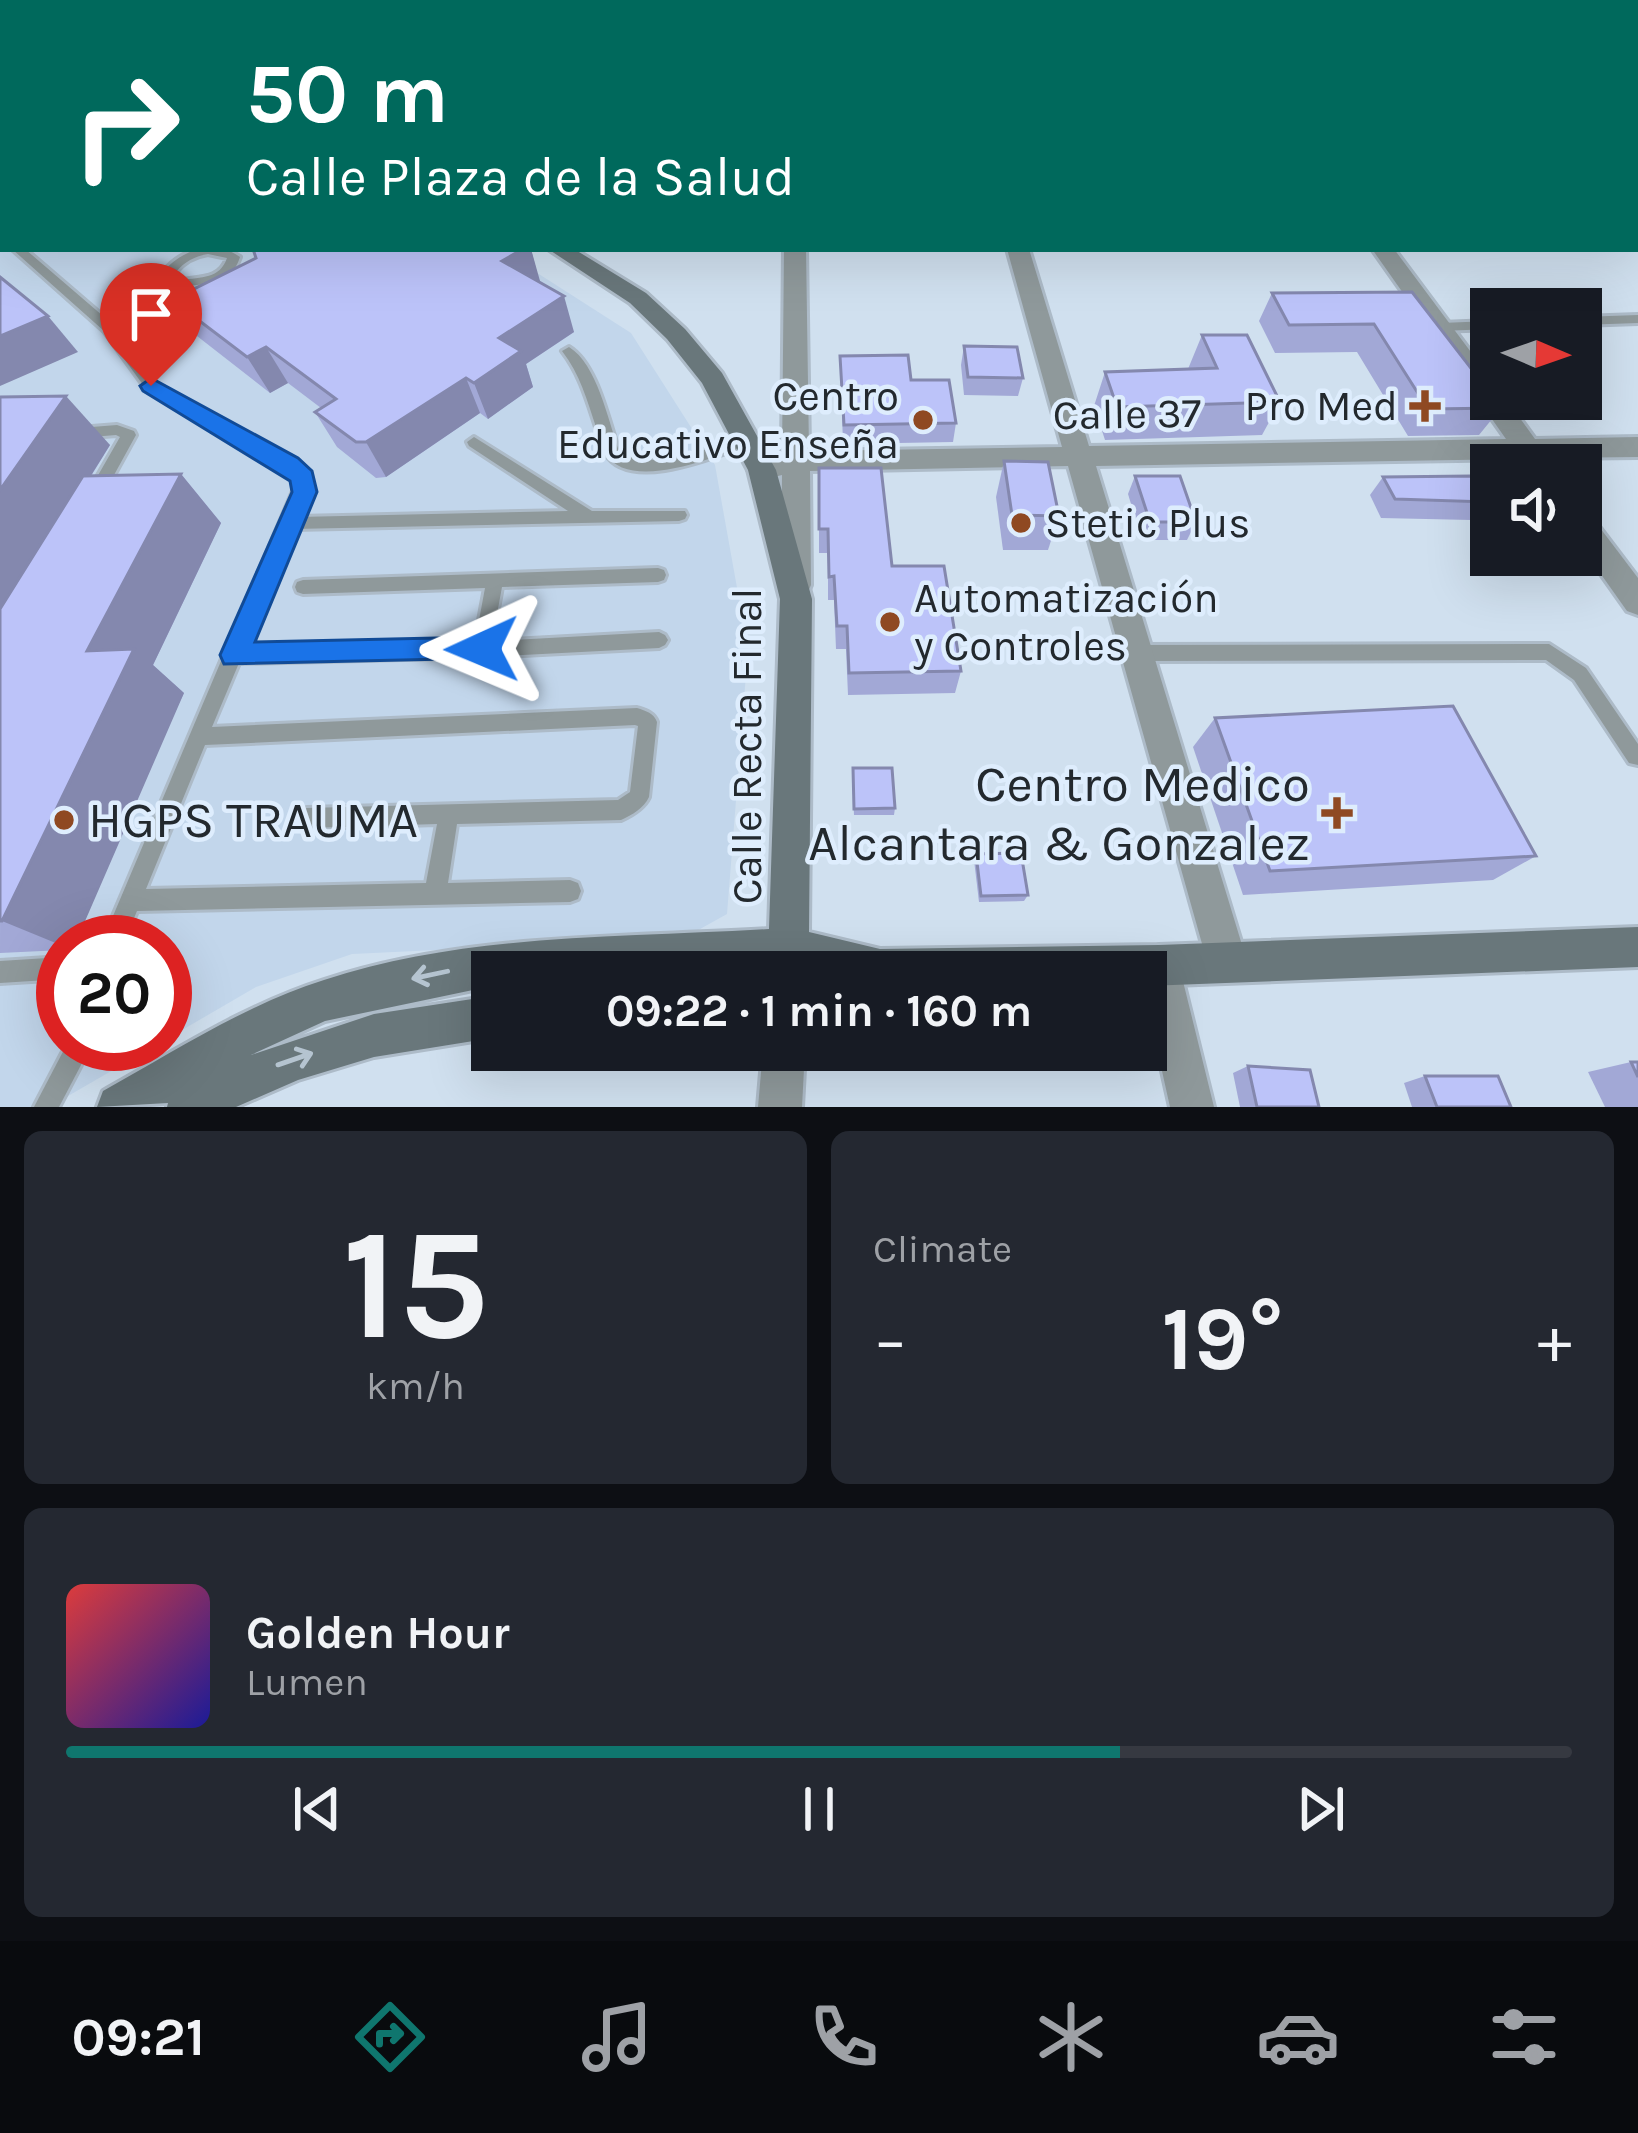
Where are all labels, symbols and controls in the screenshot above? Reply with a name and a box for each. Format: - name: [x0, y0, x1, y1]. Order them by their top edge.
- text: 50 m: [246, 45, 449, 143]
- icon: right: [48, 48, 204, 204]
- text: Calle Plaza de la Salud: [246, 145, 795, 209]
- pin: [100, 263, 202, 386]
- icon: arrive: [118, 281, 184, 347]
- north arrow: [1470, 288, 1602, 420]
- map controls: [1470, 288, 1602, 576]
- place label: Centro Educativo Enseña: [557, 371, 899, 469]
- place label: Pro Med: [1245, 381, 1398, 431]
- street label: Calle 37: [1052, 388, 1202, 440]
- marker: Pro Med: [1409, 390, 1441, 422]
- marker: Centro Educativo Enseña: [910, 407, 936, 433]
- button: sound: [1470, 444, 1602, 576]
- place label: Stetic Plus: [1045, 498, 1250, 548]
- marker: Stetic Plus: [1008, 510, 1034, 536]
- place label: Automatización y Controles: [913, 573, 1219, 671]
- position arrow: [419, 586, 545, 712]
- street label: Calle Recta Final: [722, 588, 772, 904]
- marker: Automatización y Controles: [877, 609, 903, 635]
- place label: Centro Medico Alcantara & Gonzalez: [808, 754, 1310, 873]
- place label: HGPS TRAUMA: [88, 790, 418, 850]
- marker: Centro Medico Alcantara & Gonzalez: [1321, 797, 1353, 829]
- marker: HGPS TRAUMA: [51, 807, 77, 833]
- speed limit sign: 20: [36, 915, 192, 1071]
- one-way arrow: [412, 965, 451, 987]
- text: 09:22 · 1 min · 160 m: [606, 985, 1032, 1037]
- one-way arrow: [276, 1047, 313, 1068]
- text: 15: [342, 1194, 489, 1376]
- text: Climate: [873, 1226, 1012, 1272]
- text: 19°: [1162, 1286, 1283, 1392]
- text: −: [873, 1301, 908, 1379]
- text: +: [1537, 1301, 1572, 1379]
- text: km/h: [366, 1363, 465, 1409]
- text: Golden Hour: [246, 1607, 510, 1659]
- text: Lumen: [246, 1659, 368, 1705]
- icon: previous: [284, 1776, 350, 1842]
- icon: pause: [786, 1776, 852, 1842]
- icon: next: [1288, 1776, 1354, 1842]
- icon: directions: [348, 1995, 432, 2079]
- icon: music: [575, 1995, 659, 2079]
- icon: phone: [802, 1995, 886, 2079]
- icon: climate: [1029, 1995, 1113, 2079]
- icon: car: [1256, 1995, 1340, 2079]
- icon: filters: [1482, 1995, 1566, 2079]
- text: 09:21: [71, 2005, 205, 2069]

